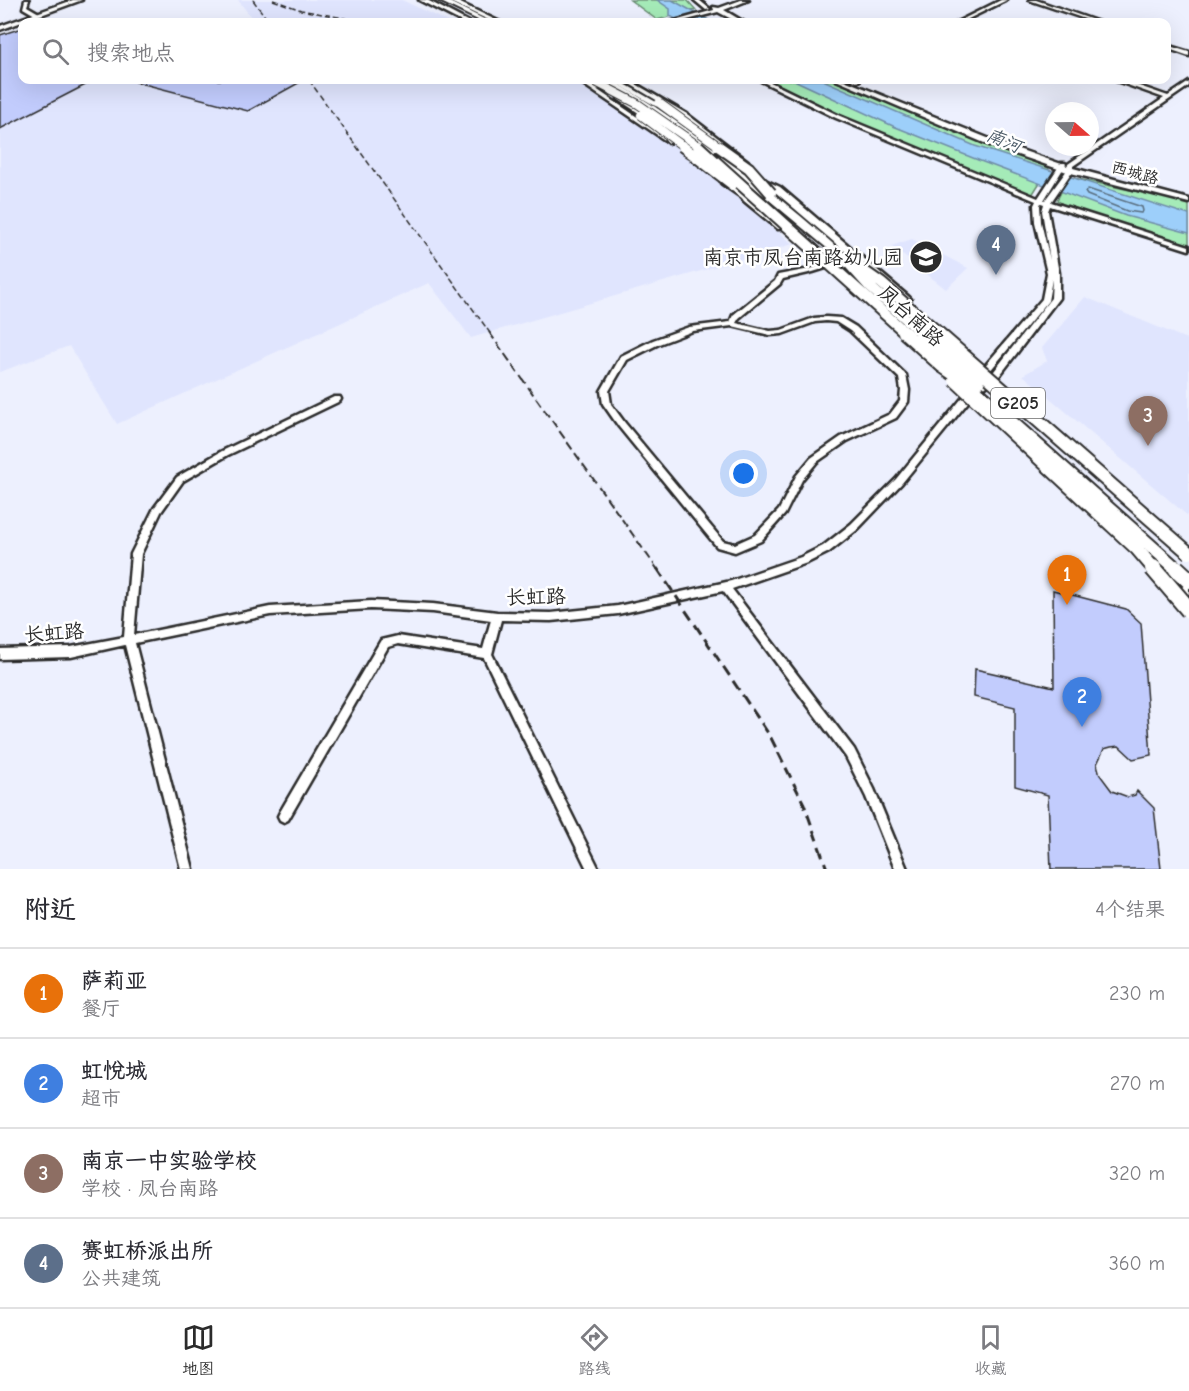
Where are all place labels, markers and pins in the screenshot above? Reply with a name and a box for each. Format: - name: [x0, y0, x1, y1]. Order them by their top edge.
- pin: 4: [976, 226, 1016, 275]
- school or university icon: 南京市凤台南路幼儿园: [908, 239, 944, 275]
- place label: 南京市凤台南路幼儿园: [703, 246, 903, 269]
- pin: 3: [1128, 396, 1168, 446]
- pin: 1: [1048, 556, 1086, 605]
- pin: 2: [1062, 678, 1102, 727]

